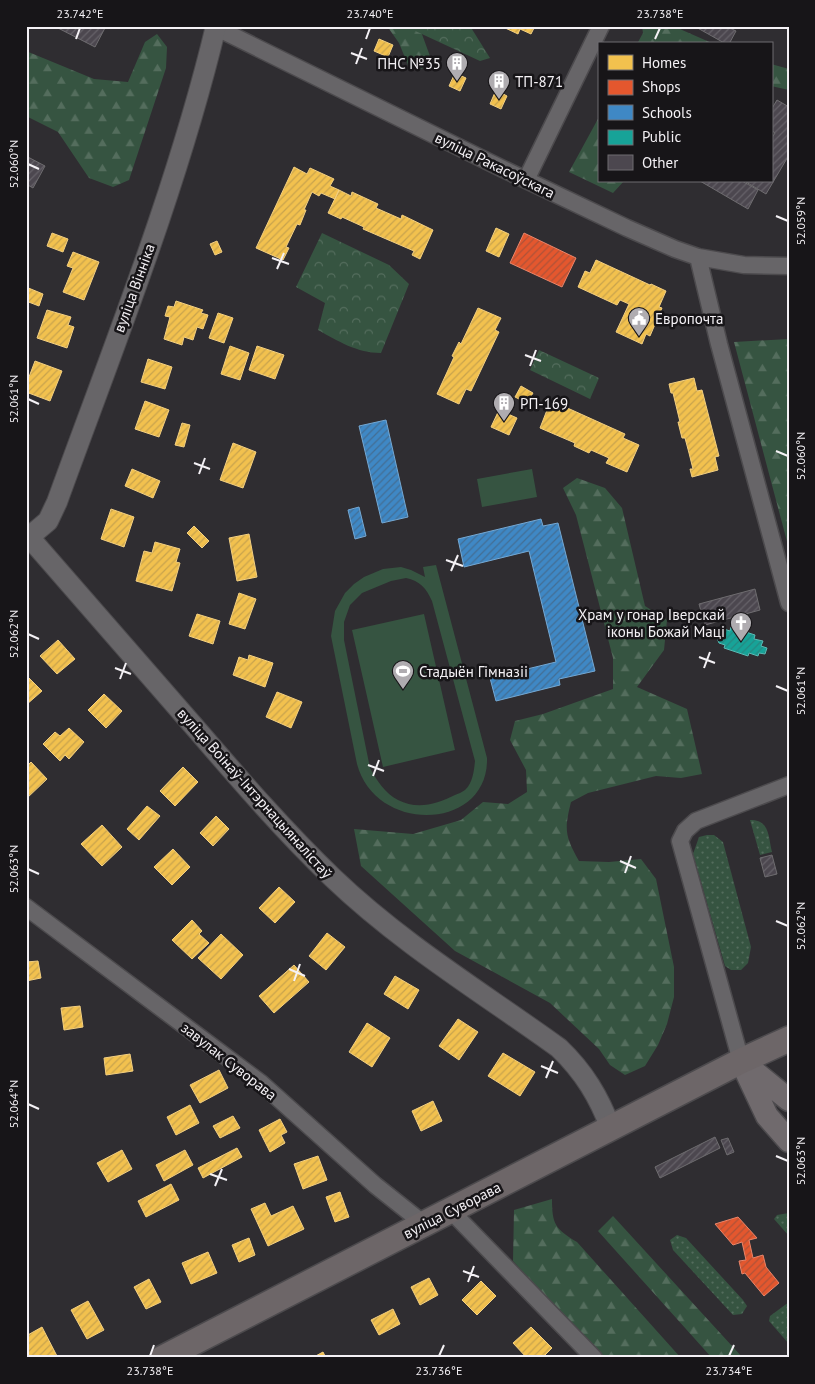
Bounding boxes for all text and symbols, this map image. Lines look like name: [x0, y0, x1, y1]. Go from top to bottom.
text: 23.742°E: [57, 6, 103, 21]
text: 23.740°E: [347, 6, 393, 21]
text: 23.738°E: [637, 6, 683, 21]
legend: [598, 42, 772, 182]
building icon: ПНС №35: [445, 51, 469, 82]
text: Homes: [642, 53, 686, 72]
place label: ПНС №35: [377, 54, 441, 73]
building icon: ТП-871: [487, 69, 511, 100]
place label: ТП-871: [515, 72, 563, 91]
text: Shops: [642, 77, 681, 96]
text: Schools: [642, 103, 692, 122]
text: Public: [642, 127, 681, 146]
street label: вуліца Ракасоўскага: [432, 128, 558, 202]
text: 52.060°N: [6, 140, 21, 188]
text: Other: [642, 153, 678, 172]
text: 52.059°N: [793, 197, 808, 245]
street label: вуліца Вінніка: [109, 241, 159, 335]
public building icon: Европочта: [627, 306, 651, 337]
place label: Европочта: [655, 309, 724, 328]
text: 52.061°N: [6, 375, 21, 423]
building icon: РП-169: [492, 391, 516, 422]
place label: РП-169: [520, 394, 568, 413]
text: 52.060°N: [793, 432, 808, 480]
place label: Храм у гонар Іверскай іконы Божай Маці: [578, 605, 725, 641]
text: 52.062°N: [6, 610, 21, 658]
church icon: Храм у гонар Іверскай іконы Божай Маці: [729, 611, 753, 642]
sports icon: Стадыён Гімназіі: [391, 659, 415, 690]
place label: Стадыён Гімназіі: [419, 662, 528, 681]
text: 52.061°N: [793, 667, 808, 715]
street label: вуліца Воінаў-Інтэрнацыяналістаў: [173, 704, 337, 882]
text: 52.063°N: [6, 845, 21, 893]
text: 52.062°N: [793, 902, 808, 950]
street label: завулак Суворава: [177, 1018, 281, 1104]
text: 52.064°N: [6, 1080, 21, 1128]
text: 52.063°N: [793, 1137, 808, 1185]
street label: вуліца Суворава: [400, 1177, 504, 1243]
text: 23.738°E: [127, 1363, 173, 1378]
text: 23.736°E: [416, 1363, 462, 1378]
text: 23.734°E: [706, 1363, 752, 1378]

